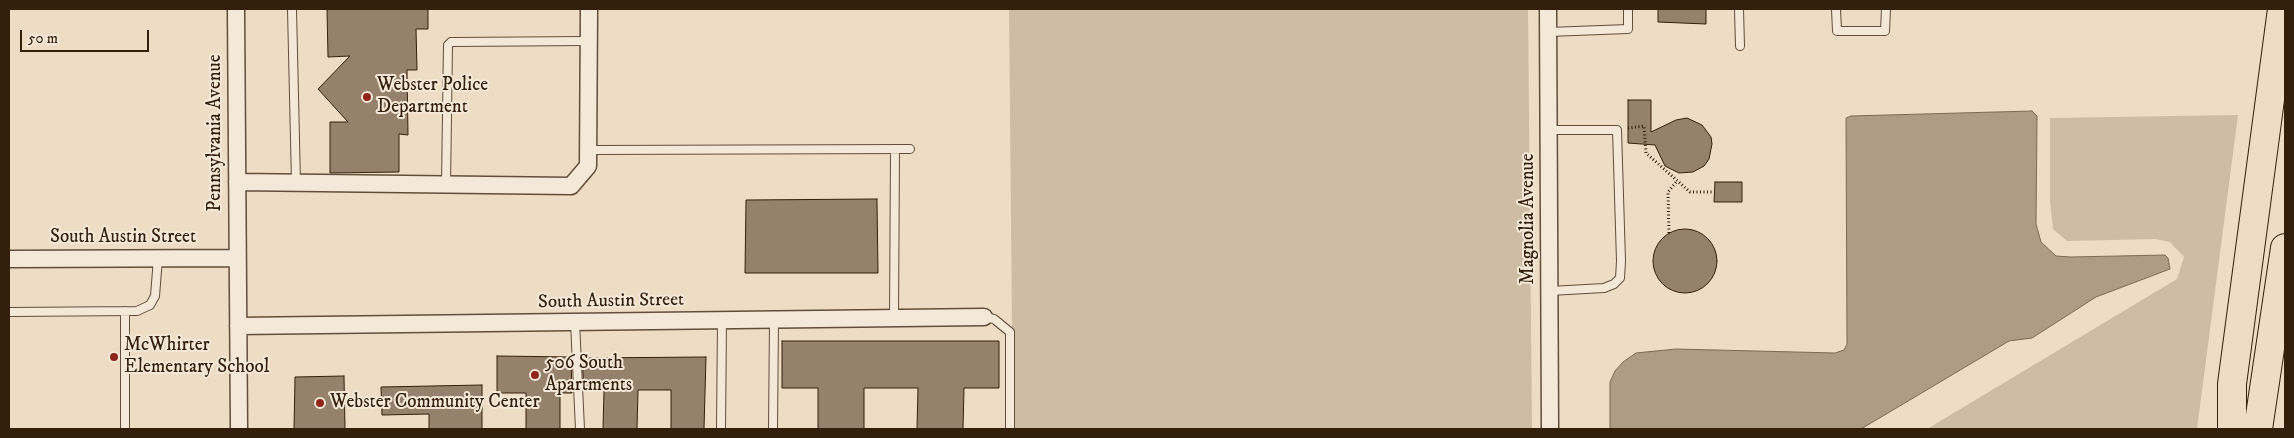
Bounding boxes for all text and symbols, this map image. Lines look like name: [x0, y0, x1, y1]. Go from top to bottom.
scale bar: [22, 20, 151, 52]
text: 50 m: [28, 29, 58, 48]
street label: Pennsylvania Avenue: [205, 54, 227, 212]
place label: Webster Police Department: [377, 75, 488, 119]
marker: Webster Police Department: [361, 91, 373, 103]
street label: Magnolia Avenue: [1518, 153, 1540, 285]
street label: South Austin Street: [50, 227, 196, 249]
street label: South Austin Street: [538, 289, 684, 315]
place label: McWhirter Elementary School: [124, 335, 269, 379]
marker: McWhirter Elementary School: [108, 351, 120, 363]
place label: 506 South Apartments: [545, 353, 632, 397]
marker: 506 South Apartments: [529, 369, 541, 381]
place label: Webster Community Center: [330, 392, 539, 414]
marker: Webster Community Center: [314, 397, 326, 409]

